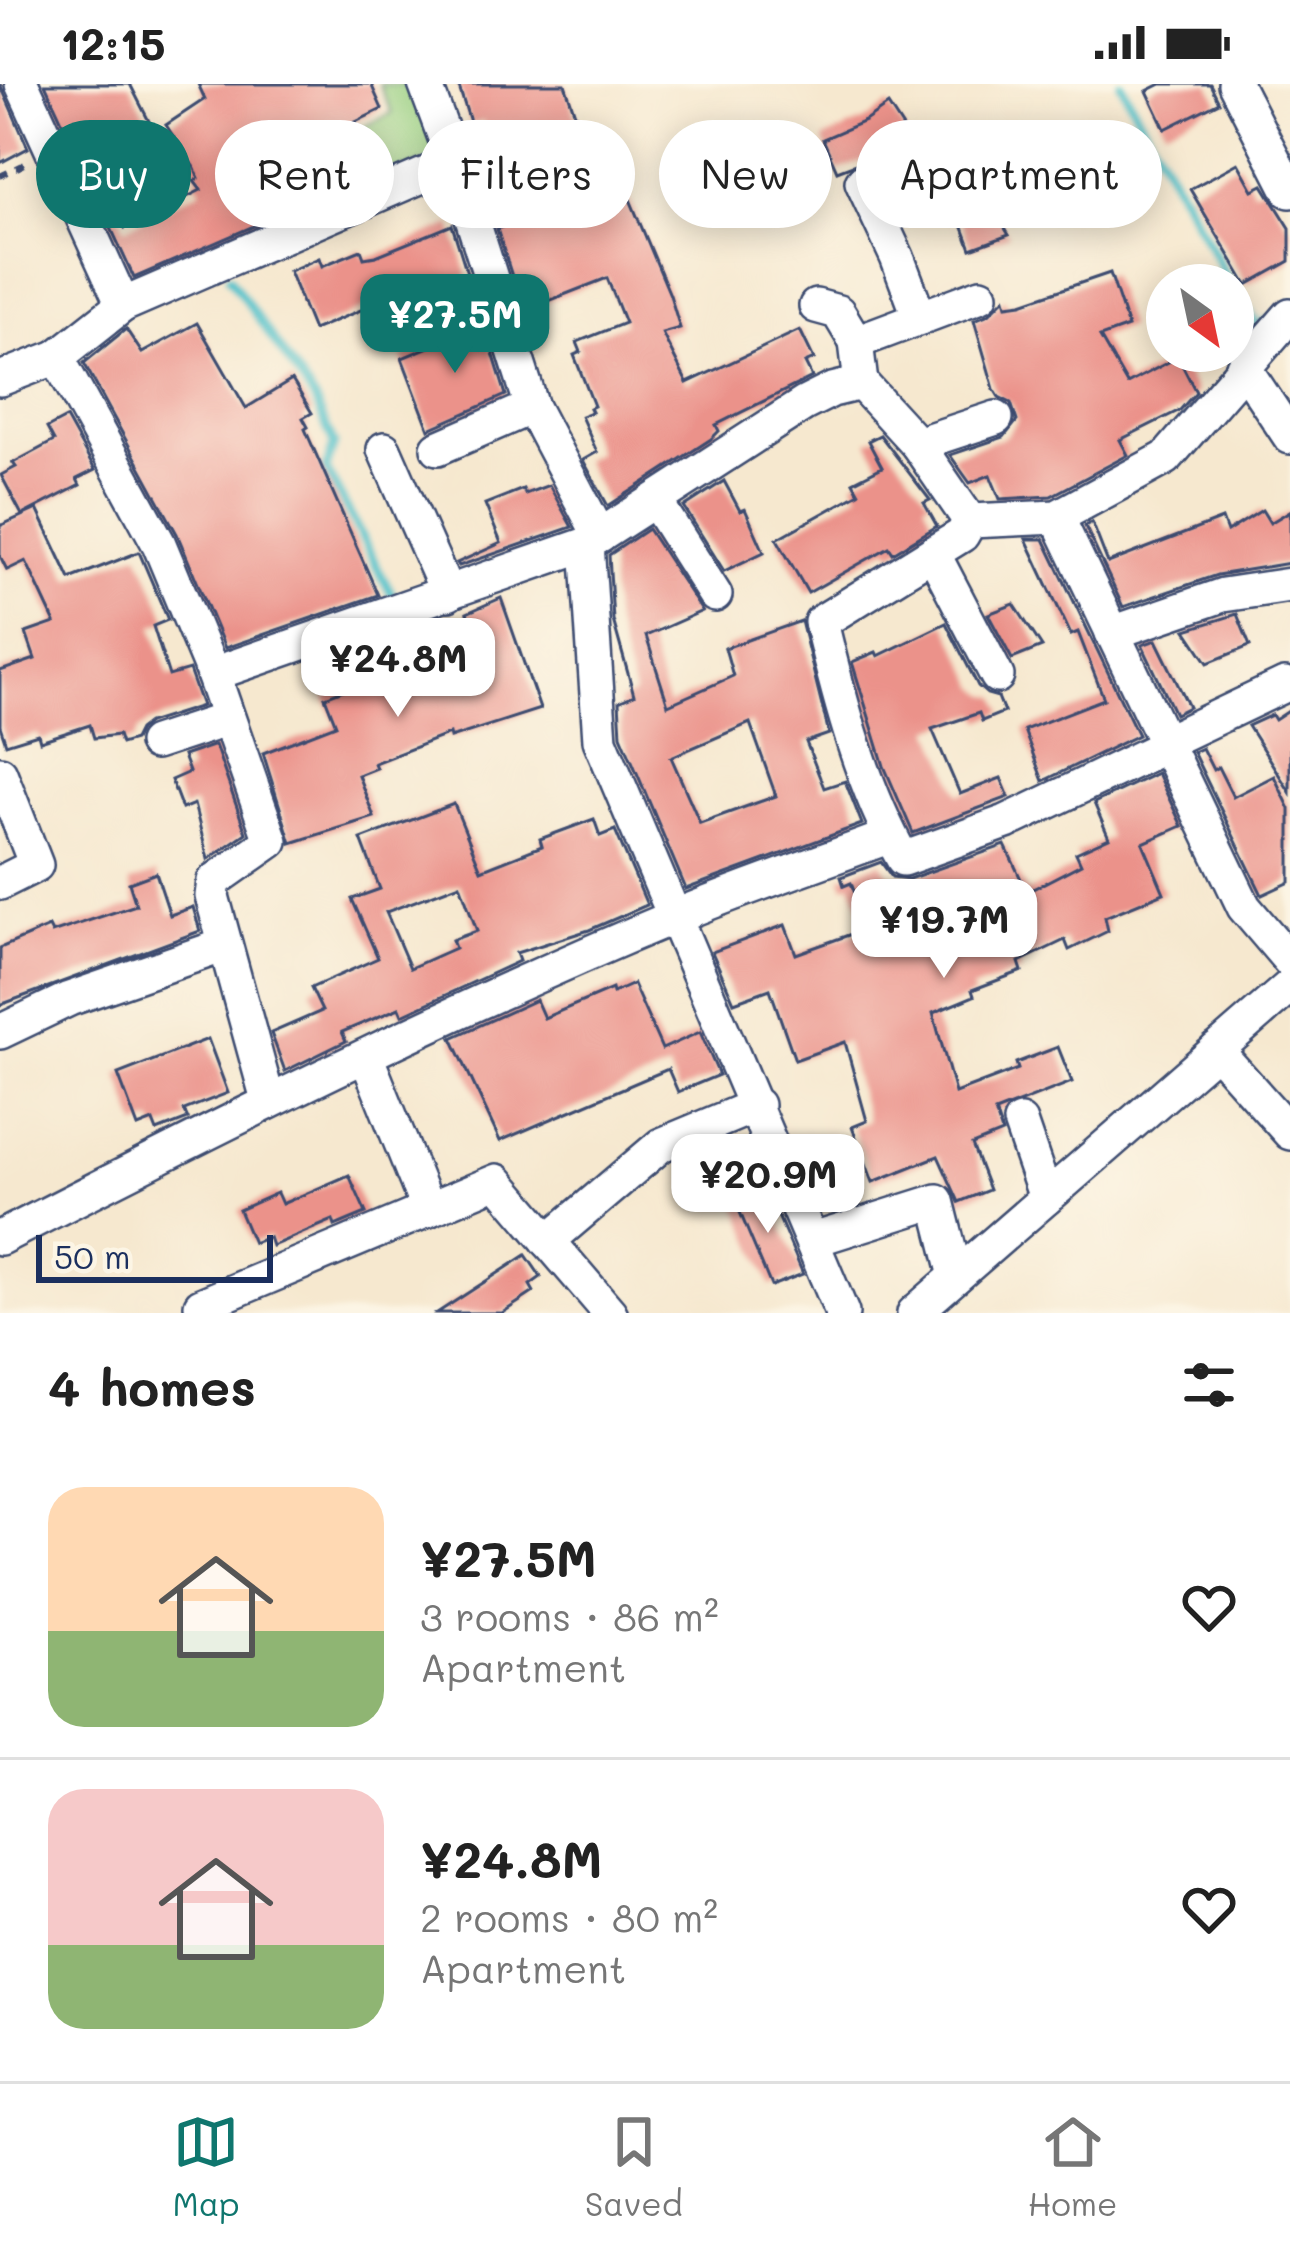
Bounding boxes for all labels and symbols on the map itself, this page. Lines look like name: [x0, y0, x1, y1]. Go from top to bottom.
north arrow: [1146, 264, 1254, 372]
pin: ¥27.5M: [357, 274, 553, 376]
pin: ¥24.8M: [300, 618, 496, 720]
pin: ¥19.7M: [846, 879, 1042, 981]
pin: ¥20.9M: [670, 1134, 866, 1236]
scale bar: [36, 1229, 273, 1282]

